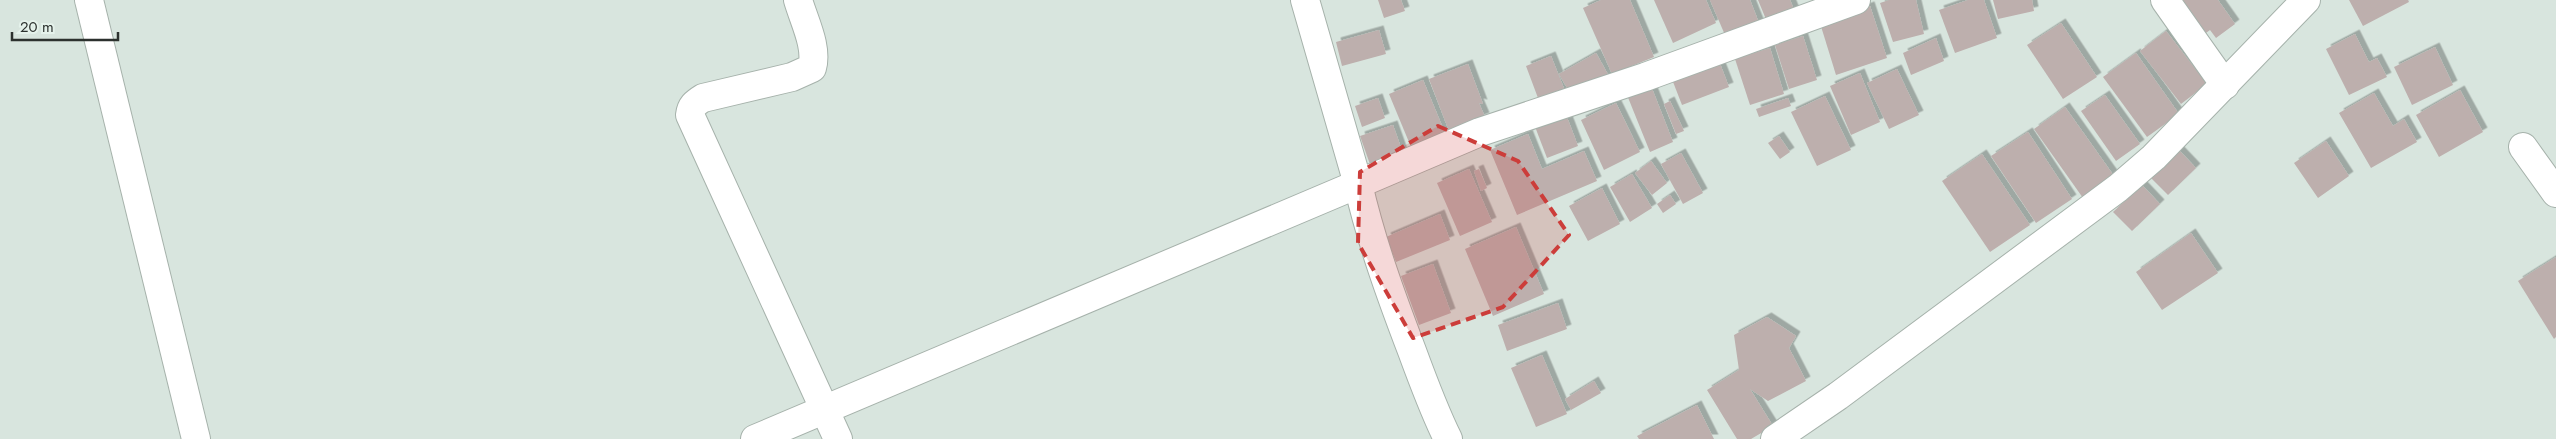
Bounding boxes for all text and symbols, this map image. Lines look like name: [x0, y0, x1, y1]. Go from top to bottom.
scale bar: [12, 10, 119, 42]
text: 20 m: [20, 16, 54, 38]

